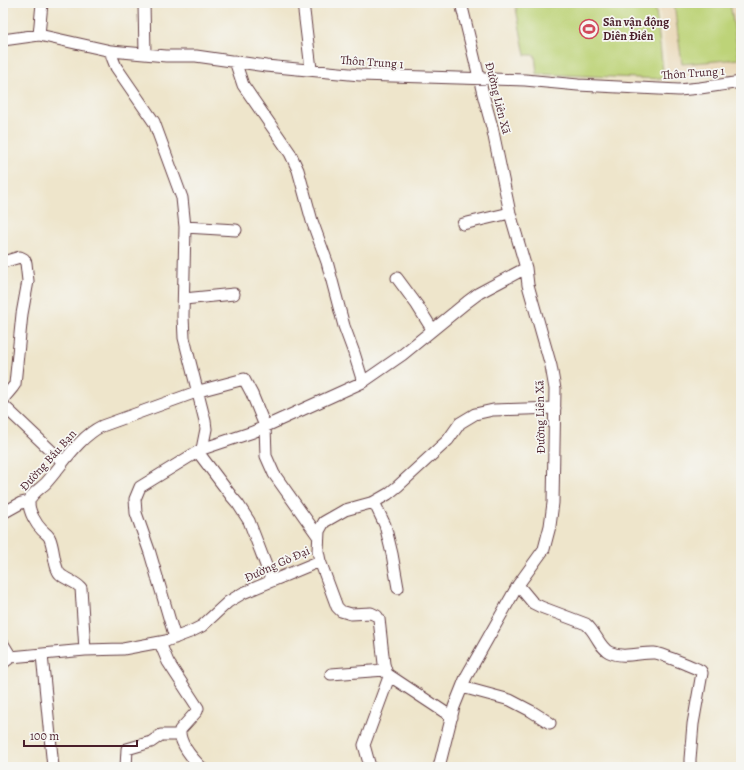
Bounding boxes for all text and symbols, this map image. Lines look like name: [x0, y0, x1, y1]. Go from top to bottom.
place label: Sân vận động Diên Điền: [603, 14, 670, 44]
sports icon: Sân vận động Diên Điền: [578, 18, 600, 40]
street label: Thôn Trung 1: [340, 52, 404, 72]
street label: Đường Liên Xã: [481, 60, 515, 136]
street label: Thôn Trung 1: [661, 63, 725, 83]
street label: Đường Liên Xã: [531, 380, 549, 454]
street label: Đường Bầu Bạn: [16, 426, 80, 494]
street label: Đường Gò Đại: [242, 542, 312, 586]
scale bar: [24, 722, 137, 748]
text: 100 m: [30, 728, 59, 744]

